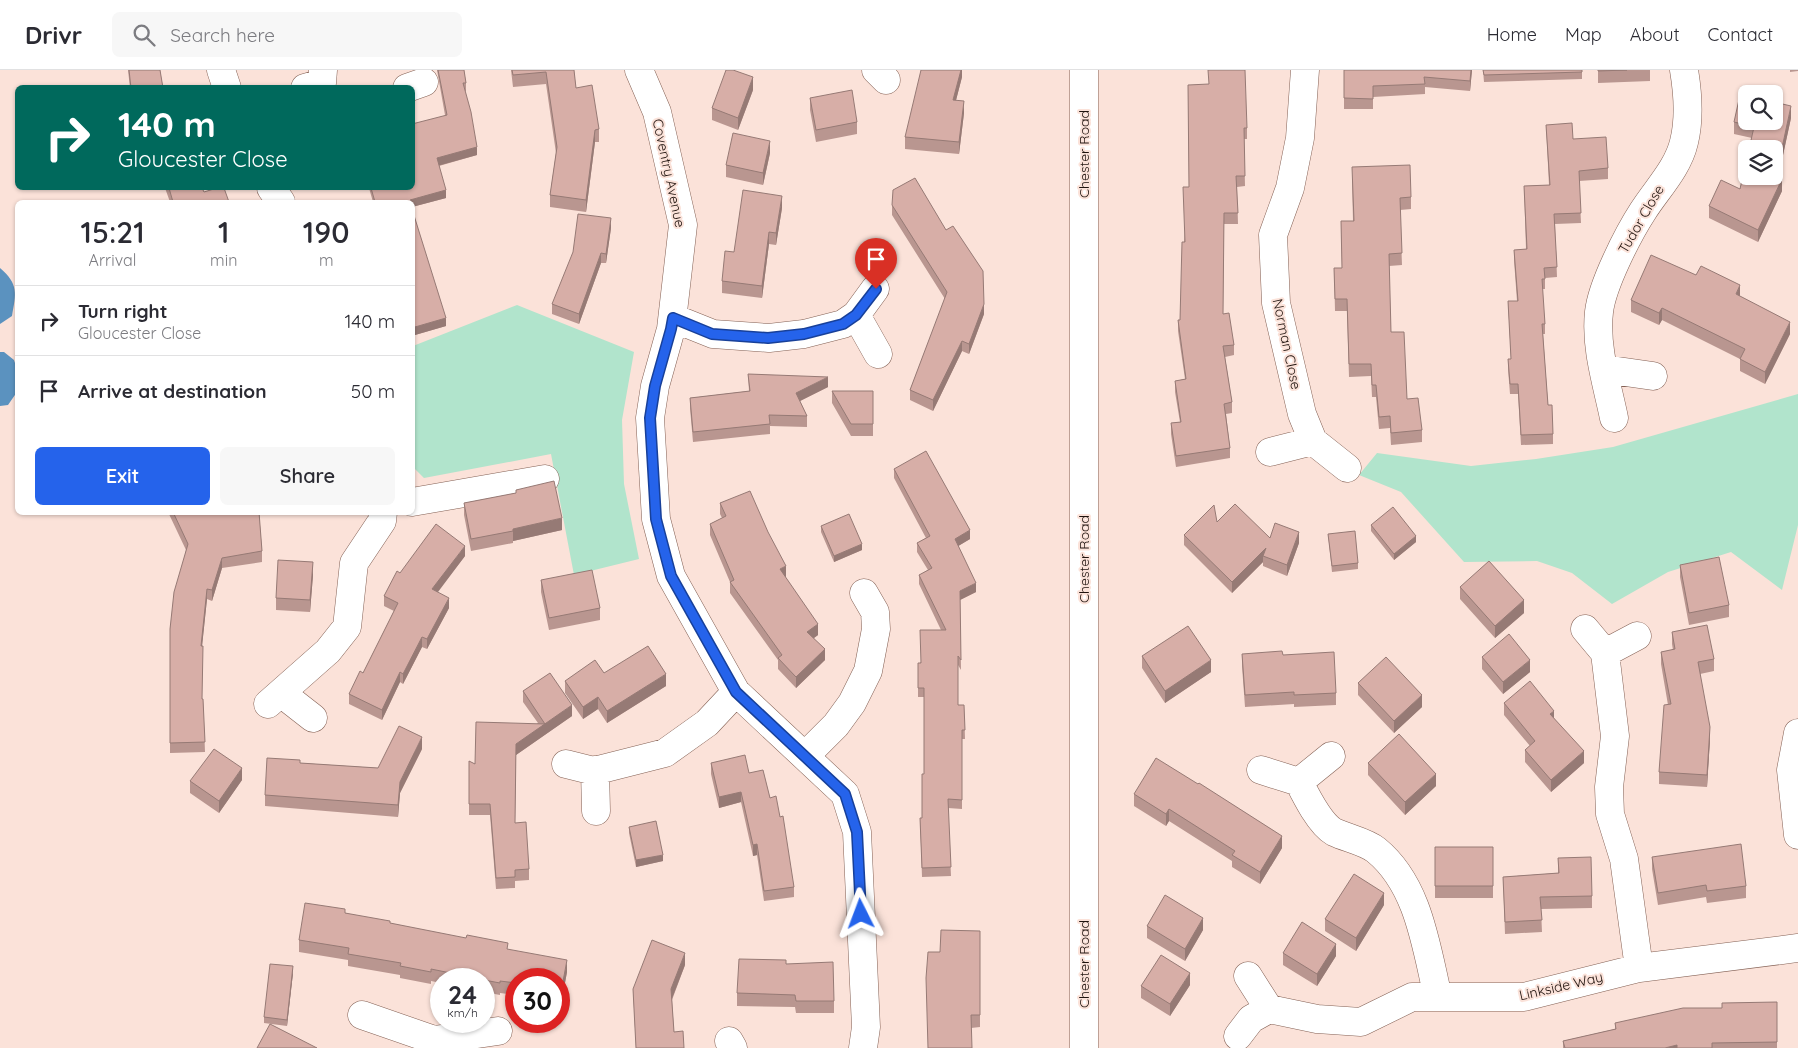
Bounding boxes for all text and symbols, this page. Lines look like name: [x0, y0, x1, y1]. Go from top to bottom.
search box: [112, 12, 462, 57]
text: Drivr: [25, 20, 82, 50]
icon: search: [130, 21, 158, 49]
text: Search here: [170, 23, 275, 47]
text: Home: [1487, 23, 1537, 46]
text: Map: [1565, 23, 1602, 46]
text: About: [1630, 23, 1680, 46]
text: Contact: [1708, 23, 1773, 46]
map controls: [1738, 85, 1783, 185]
button: search: [1738, 85, 1783, 130]
text: 140 m: [118, 102, 216, 146]
icon: right: [35, 105, 100, 170]
street label: Chester Road: [1075, 110, 1093, 198]
street label: Coventry Avenue: [649, 117, 689, 229]
button: layers: [1738, 140, 1783, 185]
text: Gloucester Close: [118, 145, 288, 173]
street label: Tudor Close: [1614, 181, 1668, 256]
text: 15:21: [80, 213, 145, 251]
text: 1: [218, 213, 229, 251]
text: 190: [303, 213, 350, 251]
pin: [855, 238, 897, 289]
icon: arrive: [862, 245, 890, 273]
text: Arrival: [89, 250, 137, 270]
text: min: [210, 250, 237, 270]
text: m: [319, 250, 333, 270]
street label: Norman Close: [1269, 297, 1305, 391]
text: Turn right: [78, 299, 167, 323]
icon: right: [35, 307, 63, 335]
text: 140 m: [344, 309, 395, 333]
text: Gloucester Close: [78, 323, 201, 343]
icon: arrive: [35, 377, 63, 405]
text: Arrive at destination: [78, 379, 267, 403]
text: 50 m: [351, 379, 395, 403]
button: Exit: [35, 447, 210, 505]
button: Share: [220, 447, 395, 505]
street label: Chester Road: [1075, 515, 1093, 603]
position arrow: [834, 887, 886, 939]
street label: Chester Road: [1075, 920, 1093, 1008]
speed limit sign: 30: [505, 968, 570, 1033]
street label: Linkside Way: [1517, 968, 1605, 1004]
text: 24: [448, 979, 477, 1010]
text: km/h: [447, 1005, 478, 1020]

